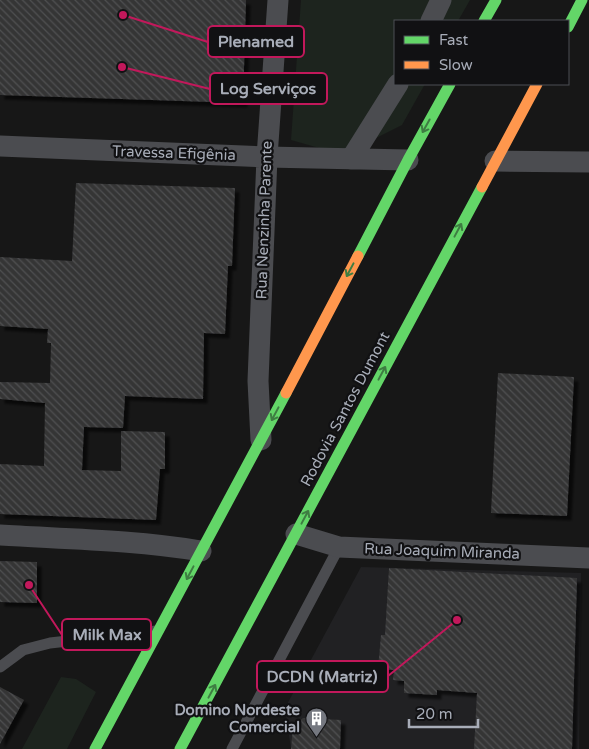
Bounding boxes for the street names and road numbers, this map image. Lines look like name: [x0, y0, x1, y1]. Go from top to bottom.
street label: Rua Nenzinha Parente: [252, 140, 276, 300]
street label: Travessa Efigênia: [112, 142, 236, 164]
street label: Rodovia Santos Dumont: [297, 328, 394, 489]
street label: Rua Joaquim Miranda: [364, 539, 520, 563]

